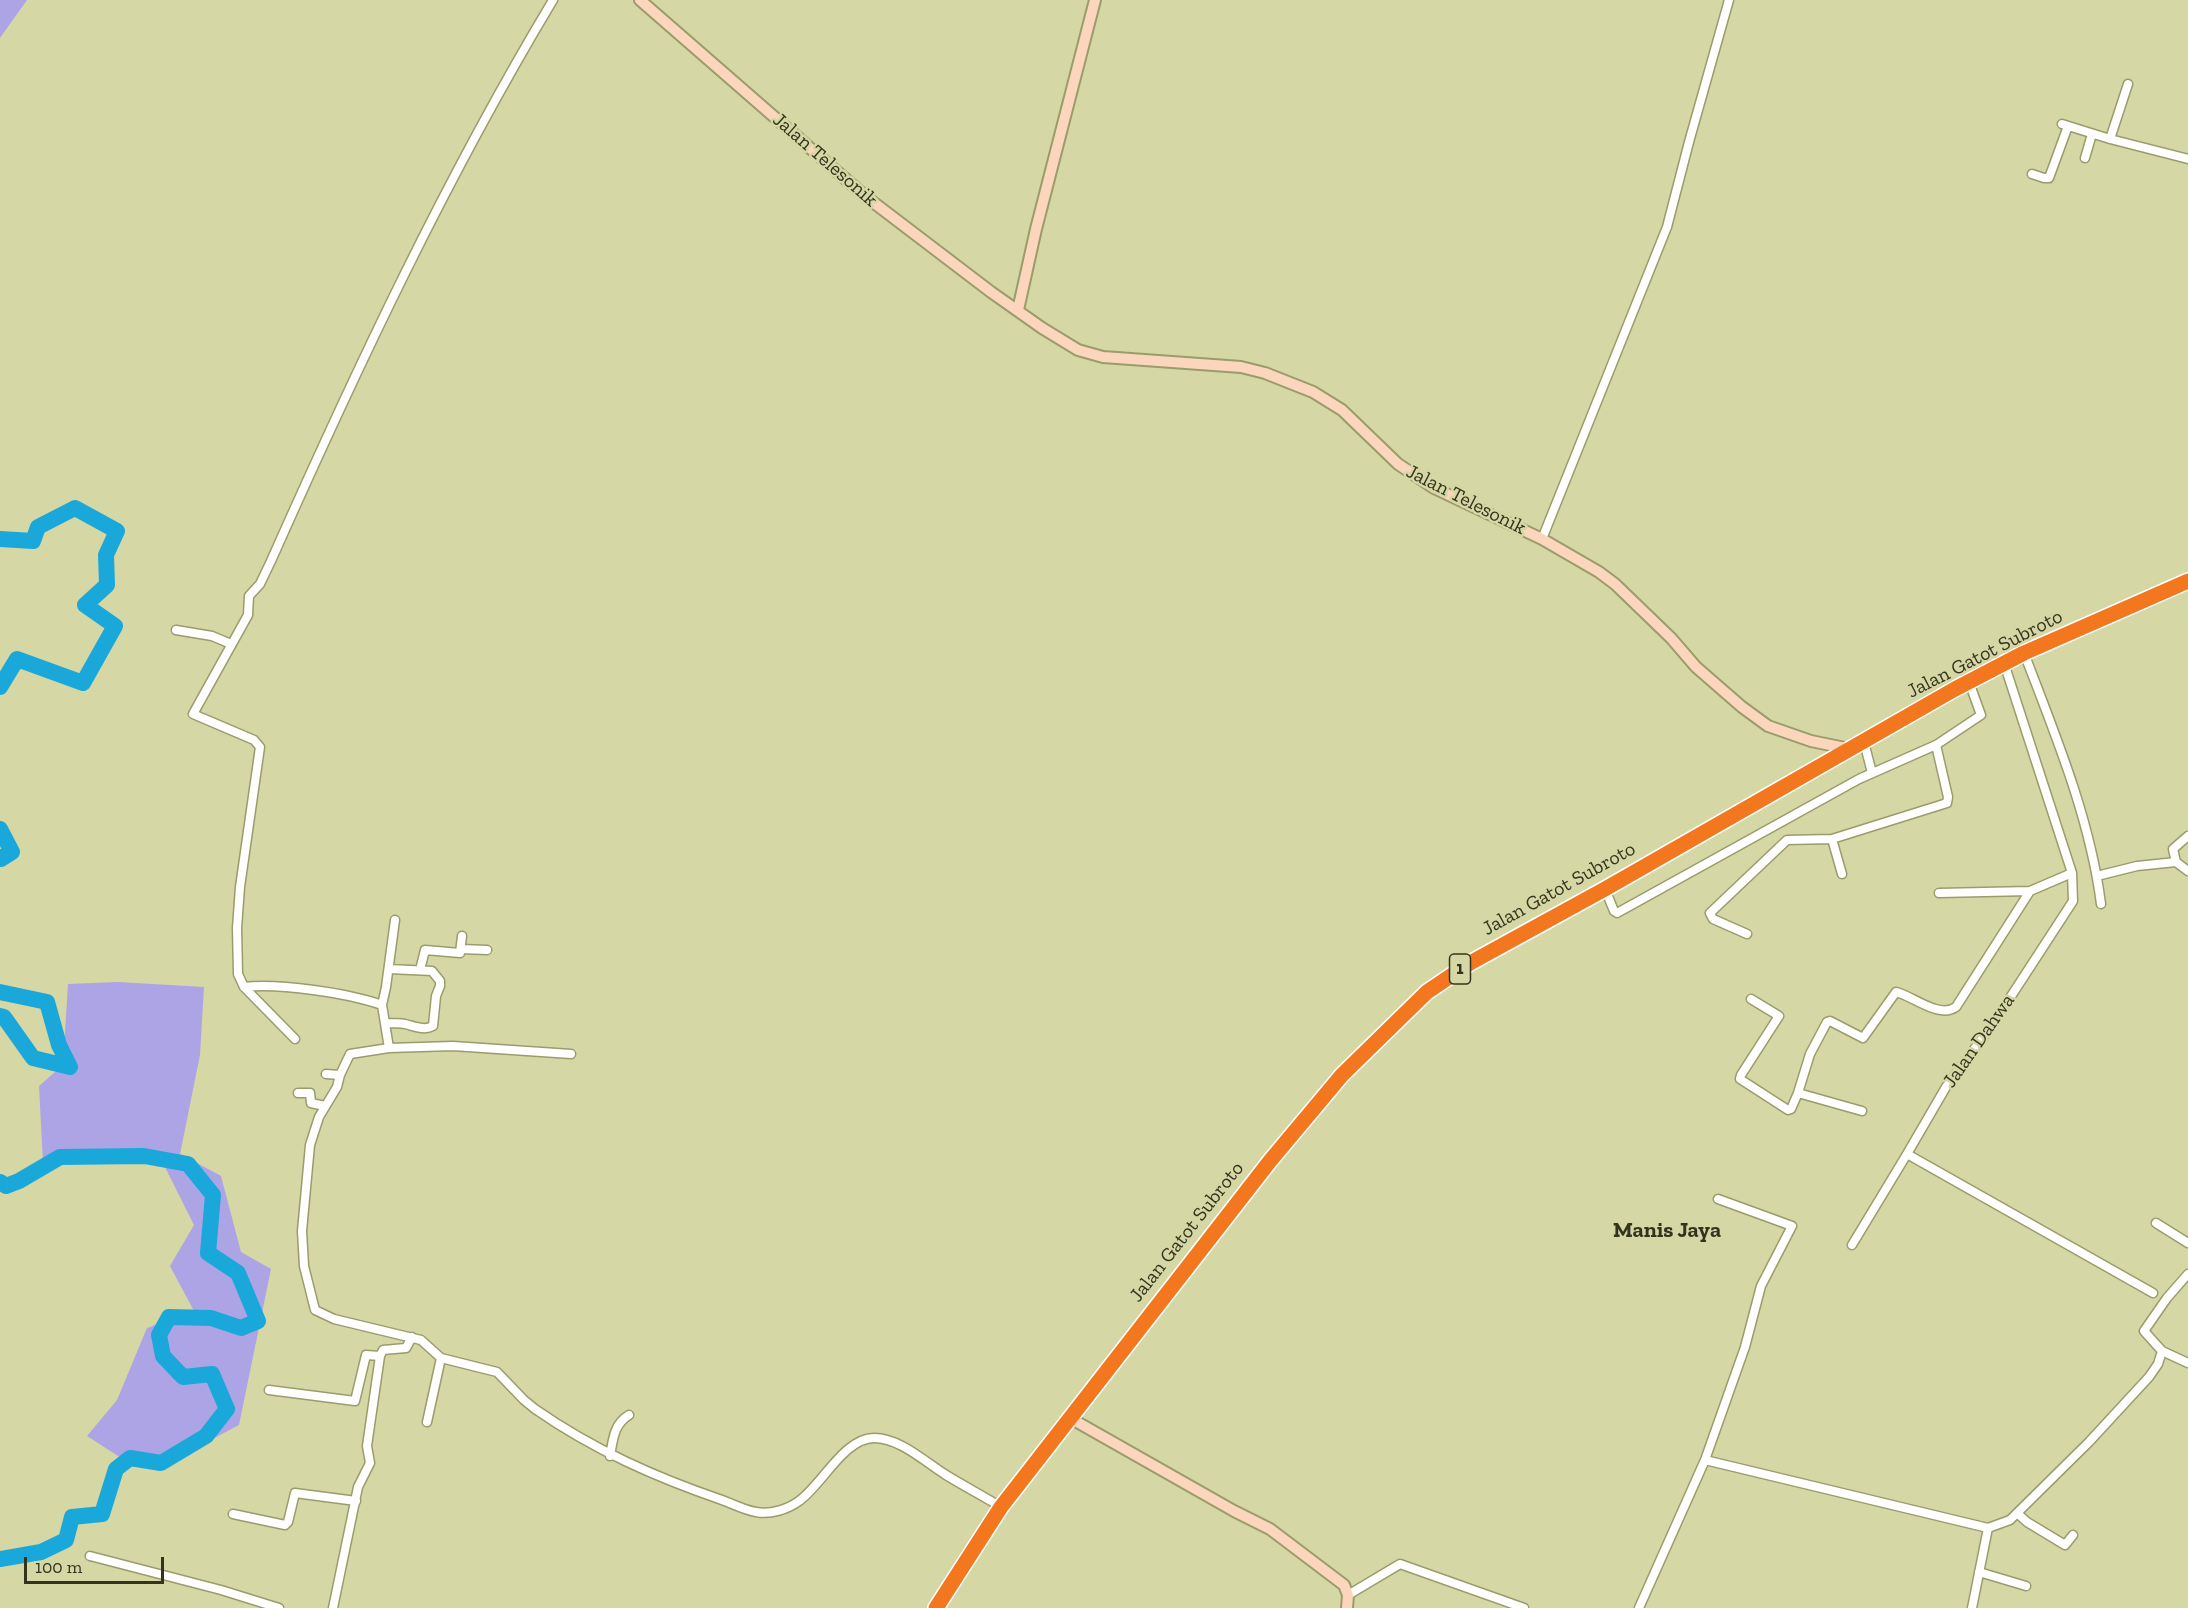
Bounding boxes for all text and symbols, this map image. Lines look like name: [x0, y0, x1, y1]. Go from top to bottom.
street label: Jalan Telesonik: [768, 108, 882, 212]
street label: Jalan Telesonik: [1402, 460, 1530, 540]
street label: Jalan Gatot Subroto: [1903, 604, 2067, 704]
street label: Jalan Gatot Subroto: [1478, 837, 1640, 941]
road number: 1: [1450, 954, 1470, 984]
street label: Jalan Dahwa: [1938, 990, 2020, 1092]
street label: Jalan Gatot Subroto: [1125, 1157, 1249, 1307]
district label: Manis Jaya: [1613, 1218, 1721, 1244]
scale bar: [27, 1545, 166, 1583]
text: 100 m: [35, 1556, 82, 1578]

